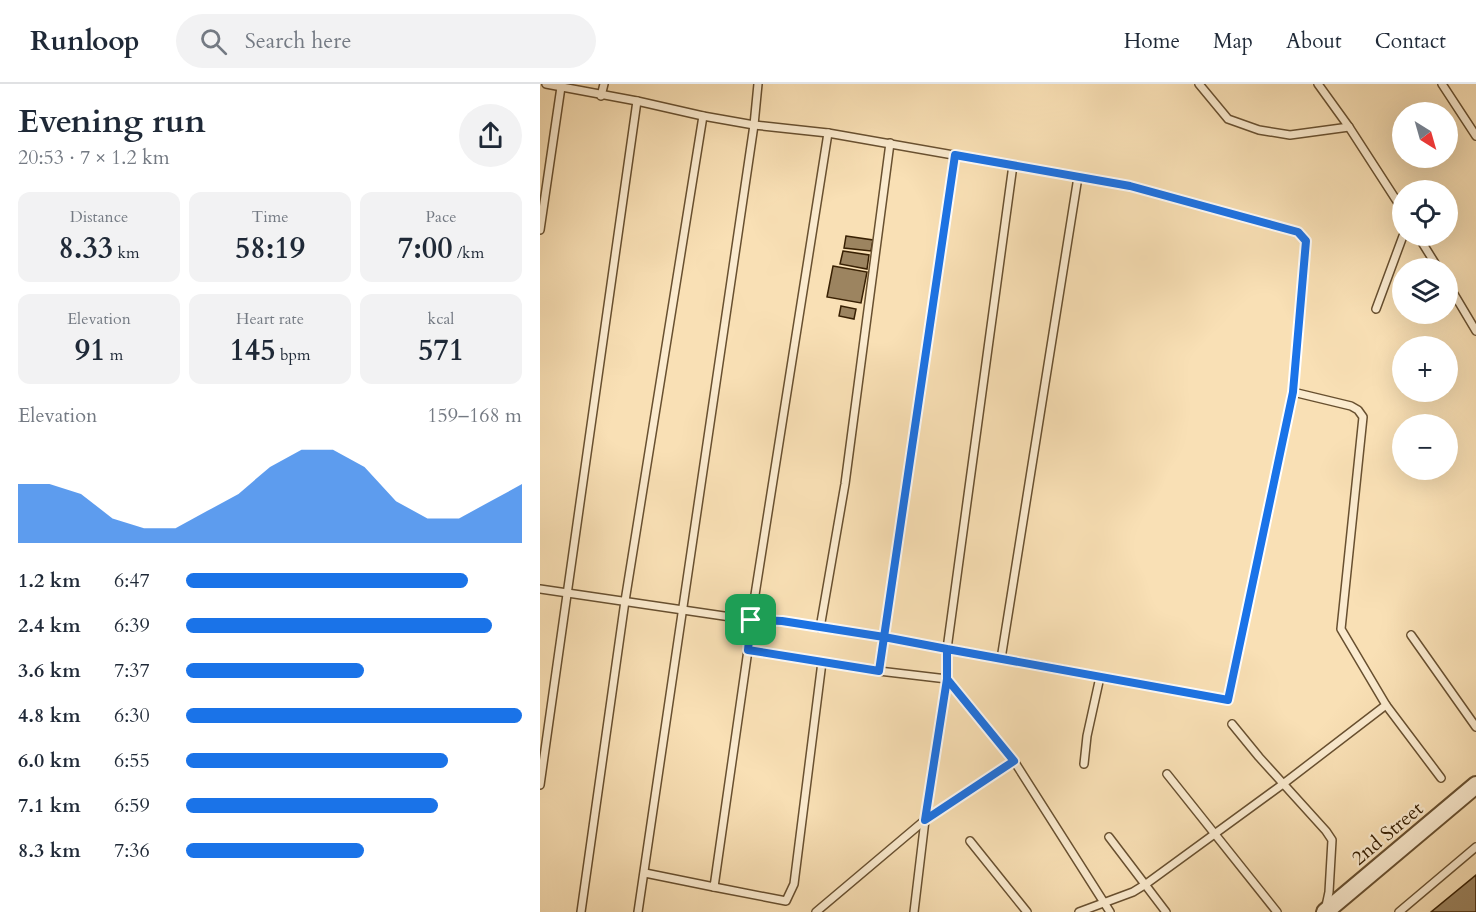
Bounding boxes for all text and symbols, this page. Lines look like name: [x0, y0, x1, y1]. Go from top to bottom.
search box: [176, 14, 596, 68]
text: Runloop: [30, 22, 140, 60]
icon: search: [197, 25, 230, 58]
text: Search here: [245, 26, 351, 56]
text: Home: [1124, 27, 1180, 56]
text: Map: [1213, 27, 1253, 56]
text: About: [1286, 27, 1342, 56]
text: Contact: [1375, 27, 1446, 56]
text: Evening run: [18, 99, 206, 144]
north arrow: [1392, 102, 1458, 168]
map controls: [1392, 102, 1458, 480]
button: share: [459, 104, 522, 167]
text: 20:53 · 7 × 1.2 km: [18, 144, 170, 171]
button: locate: [1392, 180, 1458, 246]
text: Distance: [70, 206, 128, 228]
text: Time: [251, 206, 289, 228]
text: Pace: [426, 206, 456, 228]
text: 8.33: [58, 228, 113, 269]
text: 58:19: [235, 228, 305, 269]
text: 7:00: [398, 228, 453, 269]
text: km: [113, 242, 140, 264]
text: /km: [453, 242, 484, 264]
button: layers: [1392, 258, 1458, 324]
text: Elevation: [67, 308, 131, 330]
text: Heart rate: [236, 308, 304, 330]
text: kcal: [428, 308, 454, 330]
text: 91: [75, 330, 105, 371]
text: 145: [229, 330, 276, 371]
text: 571: [418, 330, 464, 371]
button: +: [1392, 336, 1458, 402]
text: m: [105, 344, 123, 366]
text: bpm: [276, 344, 311, 366]
text: Elevation: [18, 402, 97, 429]
text: 159–168 m: [427, 402, 522, 429]
button: −: [1392, 414, 1458, 480]
text: 1.2 km: [18, 567, 81, 594]
text: 6:47: [114, 567, 150, 594]
pin: [725, 594, 776, 645]
icon: arrive: [734, 603, 767, 636]
text: 2.4 km: [18, 612, 81, 639]
text: 6:39: [114, 612, 150, 639]
text: 3.6 km: [18, 657, 81, 684]
text: 7:37: [114, 657, 150, 684]
text: 4.8 km: [18, 702, 81, 729]
text: 6:30: [114, 702, 150, 729]
text: 6.0 km: [18, 747, 81, 774]
text: 6:55: [114, 747, 150, 774]
text: 7.1 km: [18, 792, 81, 819]
text: 6:59: [114, 792, 150, 819]
street label: 2nd Street: [1346, 795, 1429, 871]
text: 8.3 km: [18, 837, 81, 864]
text: 7:36: [114, 837, 150, 864]

